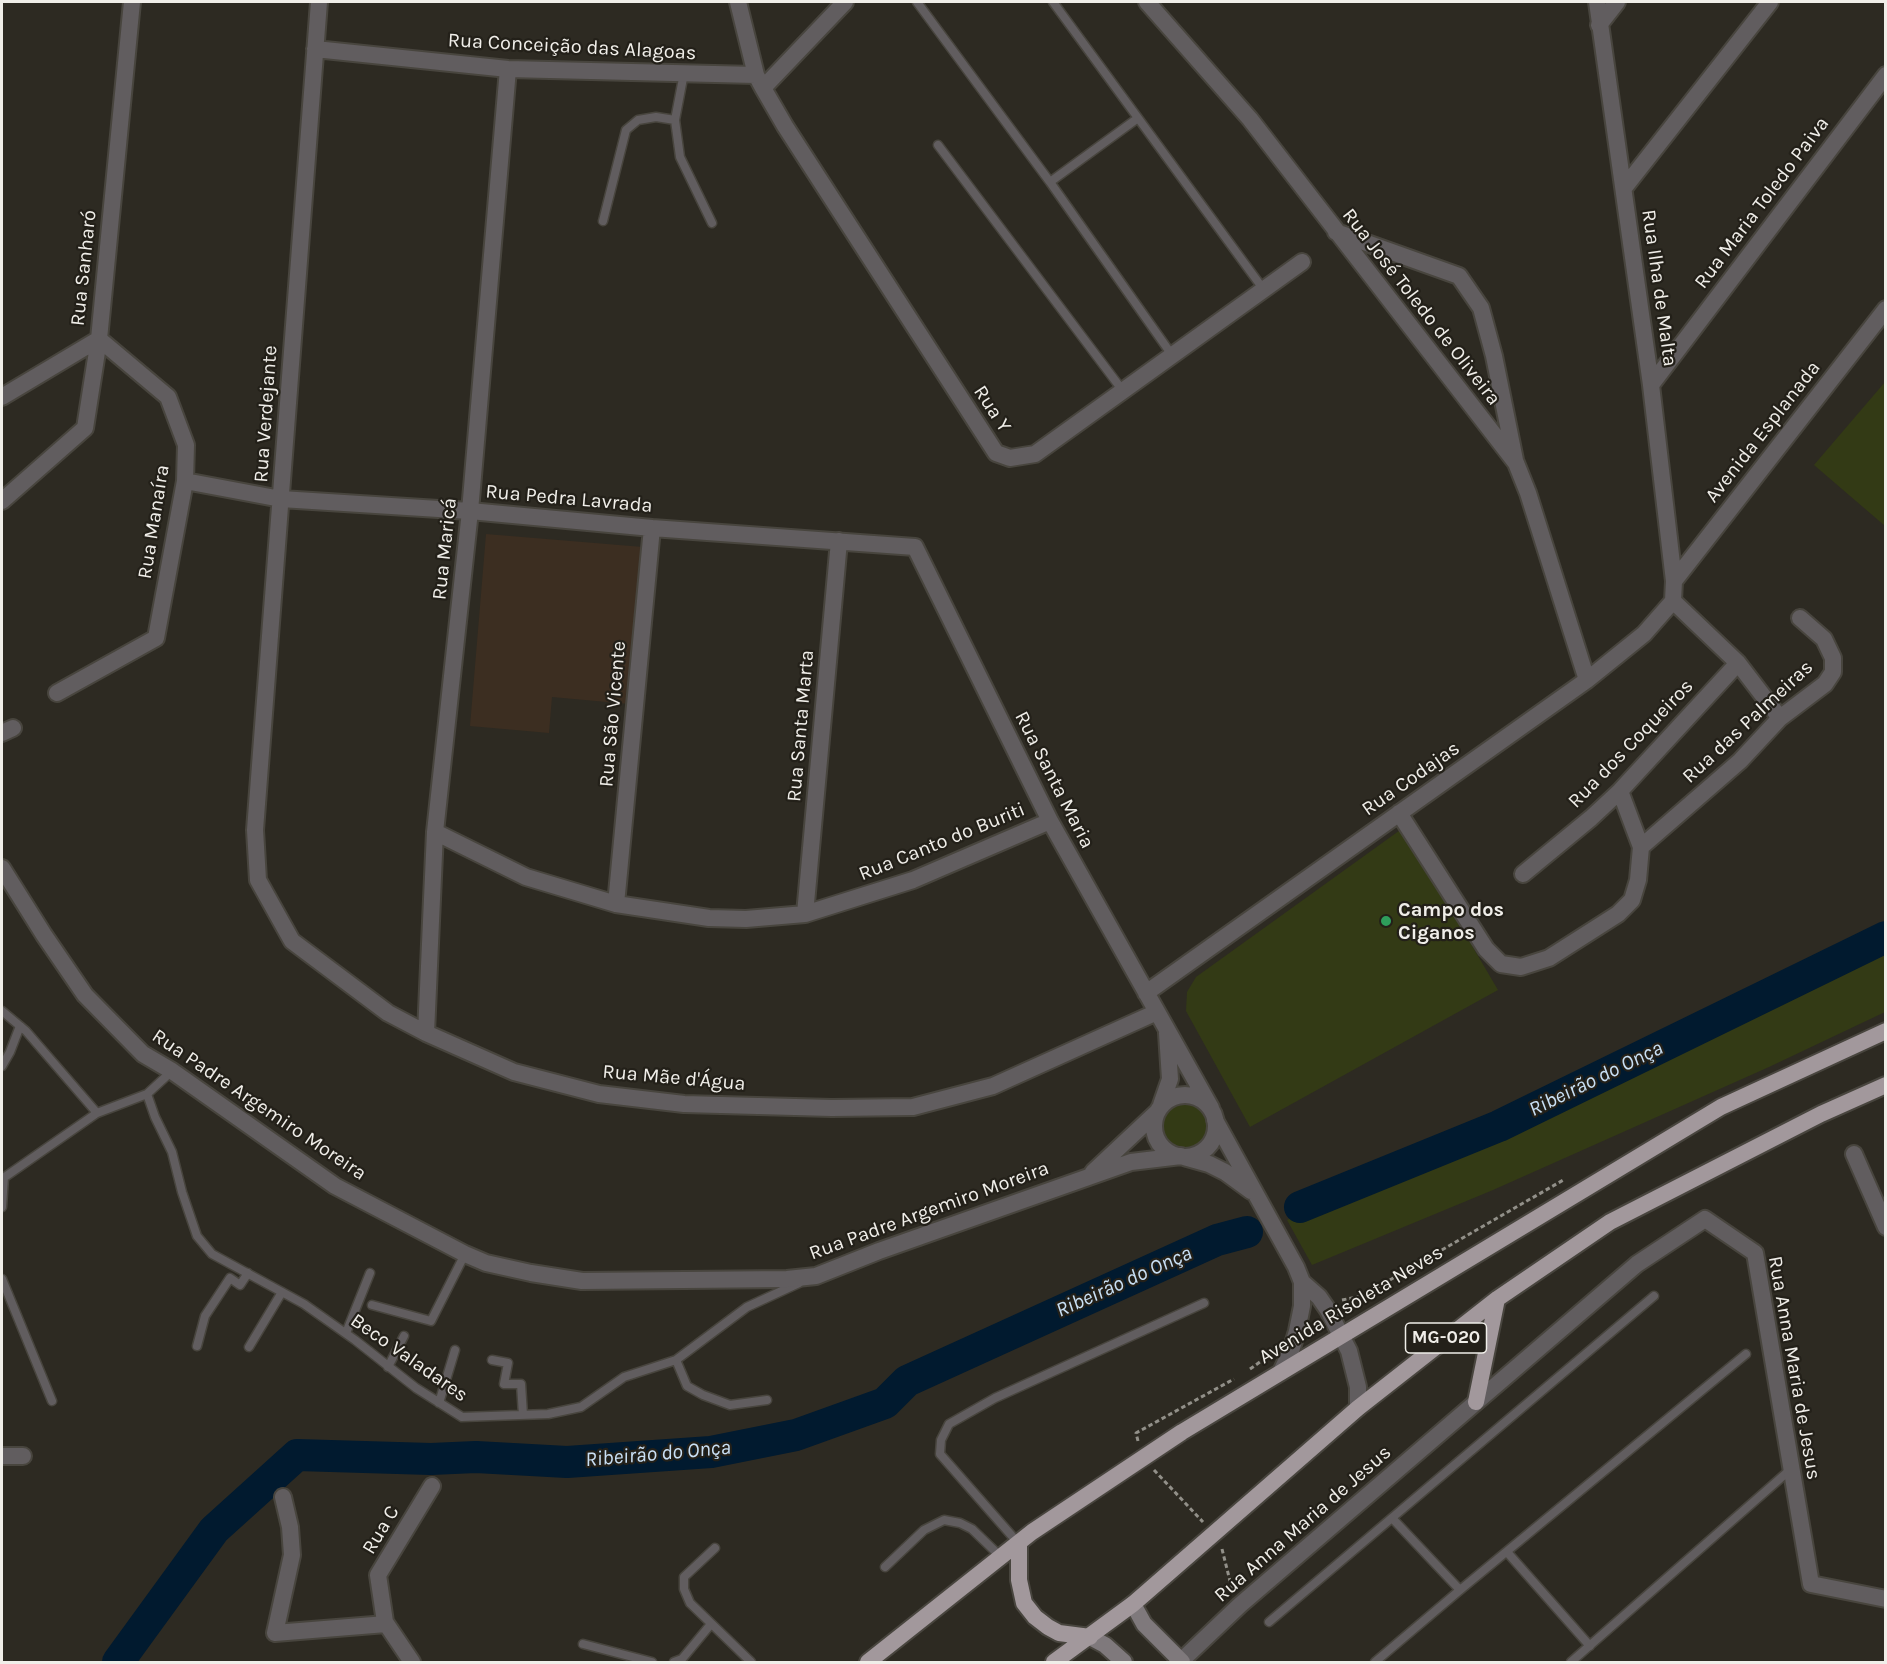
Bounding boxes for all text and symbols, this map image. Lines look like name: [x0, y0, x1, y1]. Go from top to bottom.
street label: Rua Conceição das Alagoas: [447, 29, 697, 65]
street label: Rua Maria Toledo Paiva: [1690, 112, 1834, 294]
street label: Rua José Toledo de Oliveira: [1337, 204, 1505, 410]
street label: Rua Ilha de Malta: [1636, 208, 1682, 368]
street label: Rua Sanharó: [66, 209, 102, 327]
street label: Rua Verdejante: [249, 345, 283, 483]
street label: Avenida Esplanada: [1700, 356, 1826, 508]
street label: Rua Y: [968, 381, 1016, 437]
street label: Rua Manaíra: [133, 463, 175, 581]
street label: Rua Pedra Lavrada: [484, 480, 654, 518]
street label: Rua Maricá: [428, 497, 462, 601]
street label: Rua São Vicente: [595, 640, 631, 788]
street label: Rua Santa Marta: [782, 649, 820, 803]
street label: Rua das Palmeiras: [1678, 655, 1818, 789]
street label: Rua dos Coqueiros: [1563, 675, 1699, 813]
street label: Rua Santa Maria: [1009, 707, 1099, 853]
street label: Rua Codajas: [1357, 736, 1465, 822]
street label: Rua Canto do Buriti: [855, 798, 1029, 886]
place label: Campo dos Ciganos: [1398, 898, 1504, 945]
marker: Campo dos Ciganos: [1379, 914, 1393, 928]
street label: Rua Padre Argemiro Moreira: [147, 1024, 371, 1186]
water label: Ribeirão do Onça: [1525, 1036, 1667, 1122]
street label: Rua Mãe d'Água: [601, 1060, 747, 1096]
street label: Rua Padre Argemiro Moreira: [806, 1156, 1052, 1266]
street label: Avenida Risoleta Neves: [1255, 1240, 1447, 1370]
water label: Ribeirão do Onça: [1052, 1241, 1196, 1323]
street label: Rua Anna Maria de Jesus: [1762, 1254, 1826, 1482]
street label: Beco Valadares: [346, 1309, 472, 1407]
road number: MG-020: [1406, 1323, 1486, 1353]
water label: Ribeirão do Onça: [584, 1435, 732, 1473]
street label: Rua Anna Maria de Jesus: [1210, 1441, 1396, 1607]
street label: Rua C: [357, 1501, 405, 1559]

